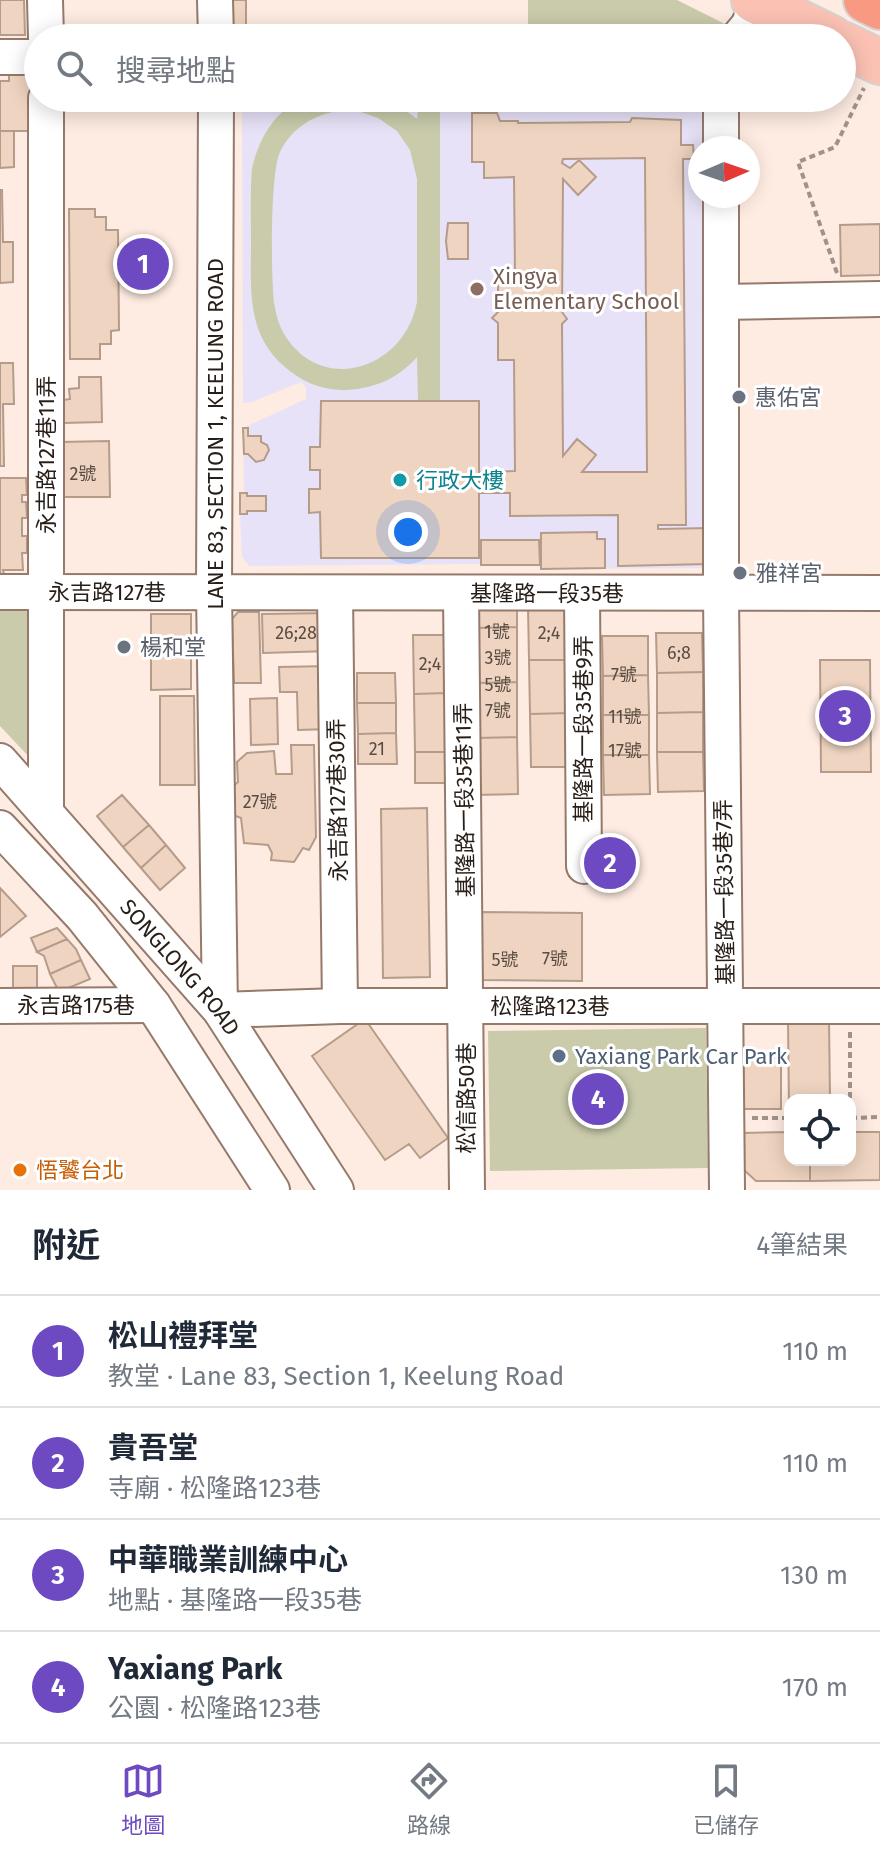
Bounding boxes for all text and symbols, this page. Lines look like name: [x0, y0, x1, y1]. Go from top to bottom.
search box: [24, 24, 856, 112]
icon: search: [52, 46, 96, 90]
text: 搜尋地點: [116, 53, 236, 89]
north arrow: [688, 136, 760, 208]
pin: 1: [117, 234, 169, 294]
street label: LANE 83, SECTION 1, KEELUNG ROAD: [202, 258, 229, 610]
place label: Xingya Elementary School: [493, 263, 679, 315]
marker: Xingya Elementary School: [468, 280, 486, 298]
street label: 永吉路127巷11弄: [33, 376, 60, 534]
place label: 惠佑宮: [755, 384, 821, 411]
marker: 惠佑宮: [730, 388, 748, 406]
house number: 2號: [70, 463, 96, 485]
place label: 行政大樓: [416, 467, 504, 494]
marker: 行政大樓: [391, 471, 409, 489]
your location: [388, 512, 428, 552]
place label: 雅祥宮: [756, 560, 822, 587]
marker: 雅祥宮: [731, 564, 749, 582]
street label: 永吉路127巷: [48, 579, 166, 606]
street label: 基隆路一段35巷: [470, 580, 624, 607]
house number: 1號: [484, 621, 510, 643]
house number: 26;28: [275, 622, 317, 644]
house number: 2;4: [538, 622, 561, 644]
place label: 楊和堂: [140, 634, 206, 661]
street label: 基隆路一段35巷9弄: [570, 635, 597, 823]
marker: 楊和堂: [115, 638, 133, 656]
house number: 6;8: [667, 642, 691, 664]
house number: 3號: [485, 647, 511, 669]
house number: 2;4: [419, 653, 442, 675]
house number: 7號: [611, 664, 637, 686]
house number: 5號: [484, 674, 512, 696]
pin: 3: [819, 686, 871, 746]
house number: 7號: [485, 700, 511, 722]
street label: 基隆路一段35巷11弄: [449, 702, 480, 898]
house number: 11號: [608, 706, 642, 728]
street label: 永吉路127巷30弄: [323, 718, 352, 882]
house number: 21: [369, 738, 385, 760]
house number: 17號: [608, 740, 642, 762]
house number: 27號: [243, 791, 277, 813]
street label: 基隆路一段35巷7弄: [709, 799, 740, 985]
pin: 2: [584, 833, 636, 893]
street label: SONGLONG ROAD: [114, 894, 246, 1040]
house number: 7號: [542, 948, 568, 970]
house number: 5號: [491, 949, 519, 971]
street label: 永吉路175巷: [17, 992, 135, 1019]
street label: 松隆路123巷: [490, 993, 610, 1020]
street label: 松信路50巷: [453, 1042, 480, 1154]
place label: Yaxiang Park Car Park: [575, 1043, 788, 1070]
marker: Yaxiang Park Car Park: [550, 1047, 568, 1065]
pin: 4: [572, 1069, 624, 1129]
map controls: [784, 1094, 856, 1166]
button: locate: [784, 1094, 856, 1166]
place label: 悟饕台北: [36, 1157, 124, 1184]
marker: 悟饕台北: [11, 1161, 29, 1179]
text: 附近: [32, 1225, 100, 1266]
text: 4筆結果: [756, 1230, 848, 1261]
text: 松山禮拜堂: [108, 1318, 258, 1354]
text: 1: [52, 1336, 64, 1367]
text: 110 m: [782, 1336, 848, 1367]
text: 教堂 · Lane 83, Section 1, Keelung Road: [108, 1361, 564, 1392]
text: 貴吾堂: [108, 1430, 198, 1466]
text: 2: [51, 1448, 65, 1479]
text: 110 m: [782, 1448, 848, 1479]
text: 寺廟 · 松隆路123巷: [108, 1473, 321, 1504]
text: 中華職業訓練中心: [108, 1542, 348, 1578]
text: 3: [51, 1560, 65, 1591]
text: 130 m: [780, 1560, 848, 1591]
text: 地點 · 基隆路一段35巷: [108, 1585, 362, 1616]
text: Yaxiang Park: [108, 1651, 282, 1687]
text: 4: [51, 1672, 65, 1703]
text: 170 m: [782, 1672, 848, 1703]
text: 公園 · 松隆路123巷: [108, 1693, 321, 1724]
tab: 地圖: [121, 1759, 165, 1839]
tab: 路線: [407, 1759, 451, 1839]
tab: 已儲存: [693, 1759, 759, 1839]

